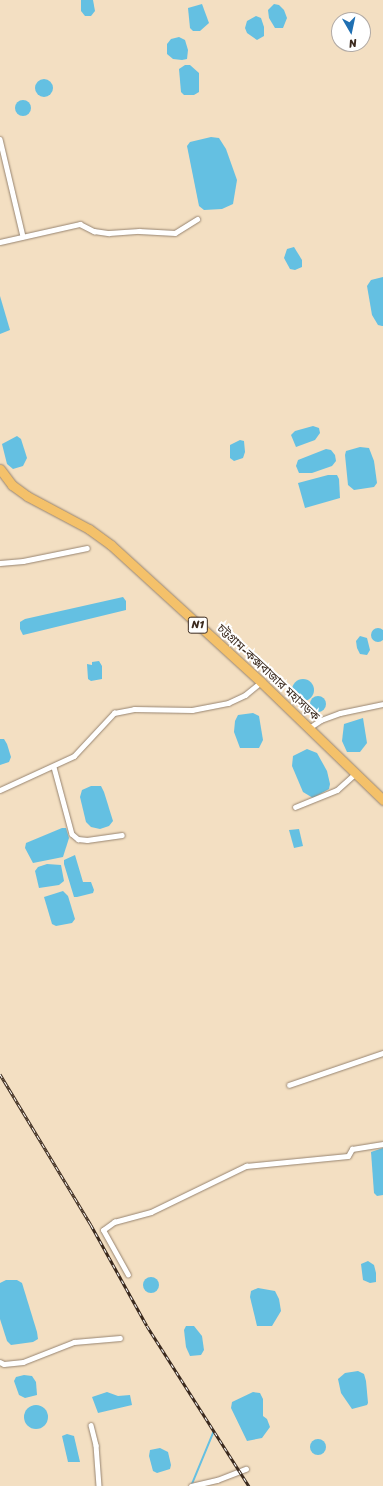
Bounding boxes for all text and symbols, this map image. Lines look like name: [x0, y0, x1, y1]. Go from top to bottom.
north arrow: [331, 12, 371, 52]
text: N: [348, 33, 358, 53]
road number: N1: [187, 616, 209, 634]
street label: চট্টগ্রাম-কক্সবাজার মহাসড়ক: [214, 622, 322, 724]

